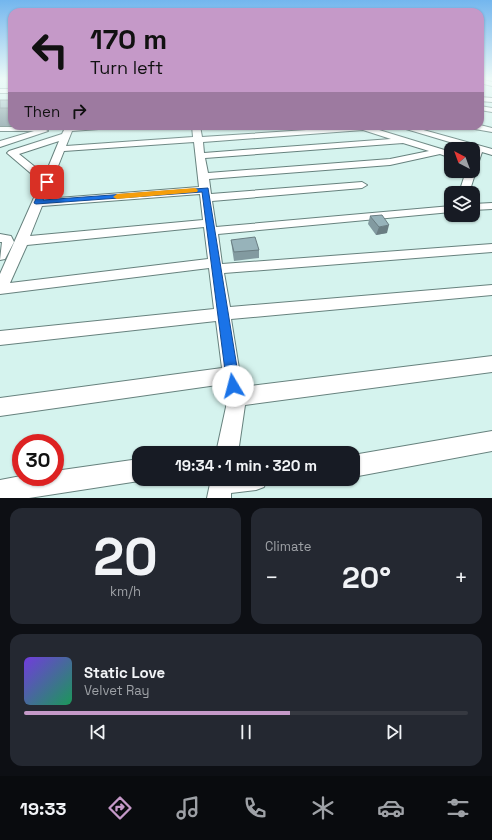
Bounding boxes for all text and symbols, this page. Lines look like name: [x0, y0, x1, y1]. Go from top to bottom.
text: 170 m: [90, 21, 167, 57]
icon: left: [24, 24, 76, 76]
text: Turn left: [90, 56, 163, 79]
icon: right: [68, 100, 90, 122]
text: Then: [24, 102, 60, 121]
north arrow: [444, 142, 480, 178]
map controls: [444, 142, 480, 222]
pin: [30, 165, 64, 199]
icon: arrive: [36, 171, 58, 193]
button: layers: [444, 186, 480, 222]
position arrow: [212, 365, 254, 407]
speed limit sign: 30: [12, 434, 64, 486]
text: 19:34 · 1 min · 320 m: [175, 456, 317, 475]
text: 20: [93, 524, 158, 590]
text: Climate: [265, 538, 311, 555]
text: 20°: [342, 558, 391, 597]
text: −: [265, 563, 279, 591]
text: +: [454, 563, 468, 591]
text: km/h: [110, 583, 141, 600]
text: Static Love: [84, 663, 165, 682]
text: Velvet Ray: [84, 682, 149, 699]
icon: previous: [87, 721, 109, 743]
icon: pause: [235, 721, 257, 743]
icon: next: [383, 721, 405, 743]
icon: directions: [106, 794, 134, 822]
icon: music: [174, 794, 202, 822]
icon: phone: [241, 794, 269, 822]
icon: climate: [309, 794, 337, 822]
icon: car: [377, 794, 405, 822]
icon: filters: [444, 794, 472, 822]
text: 19:33: [20, 797, 66, 820]

